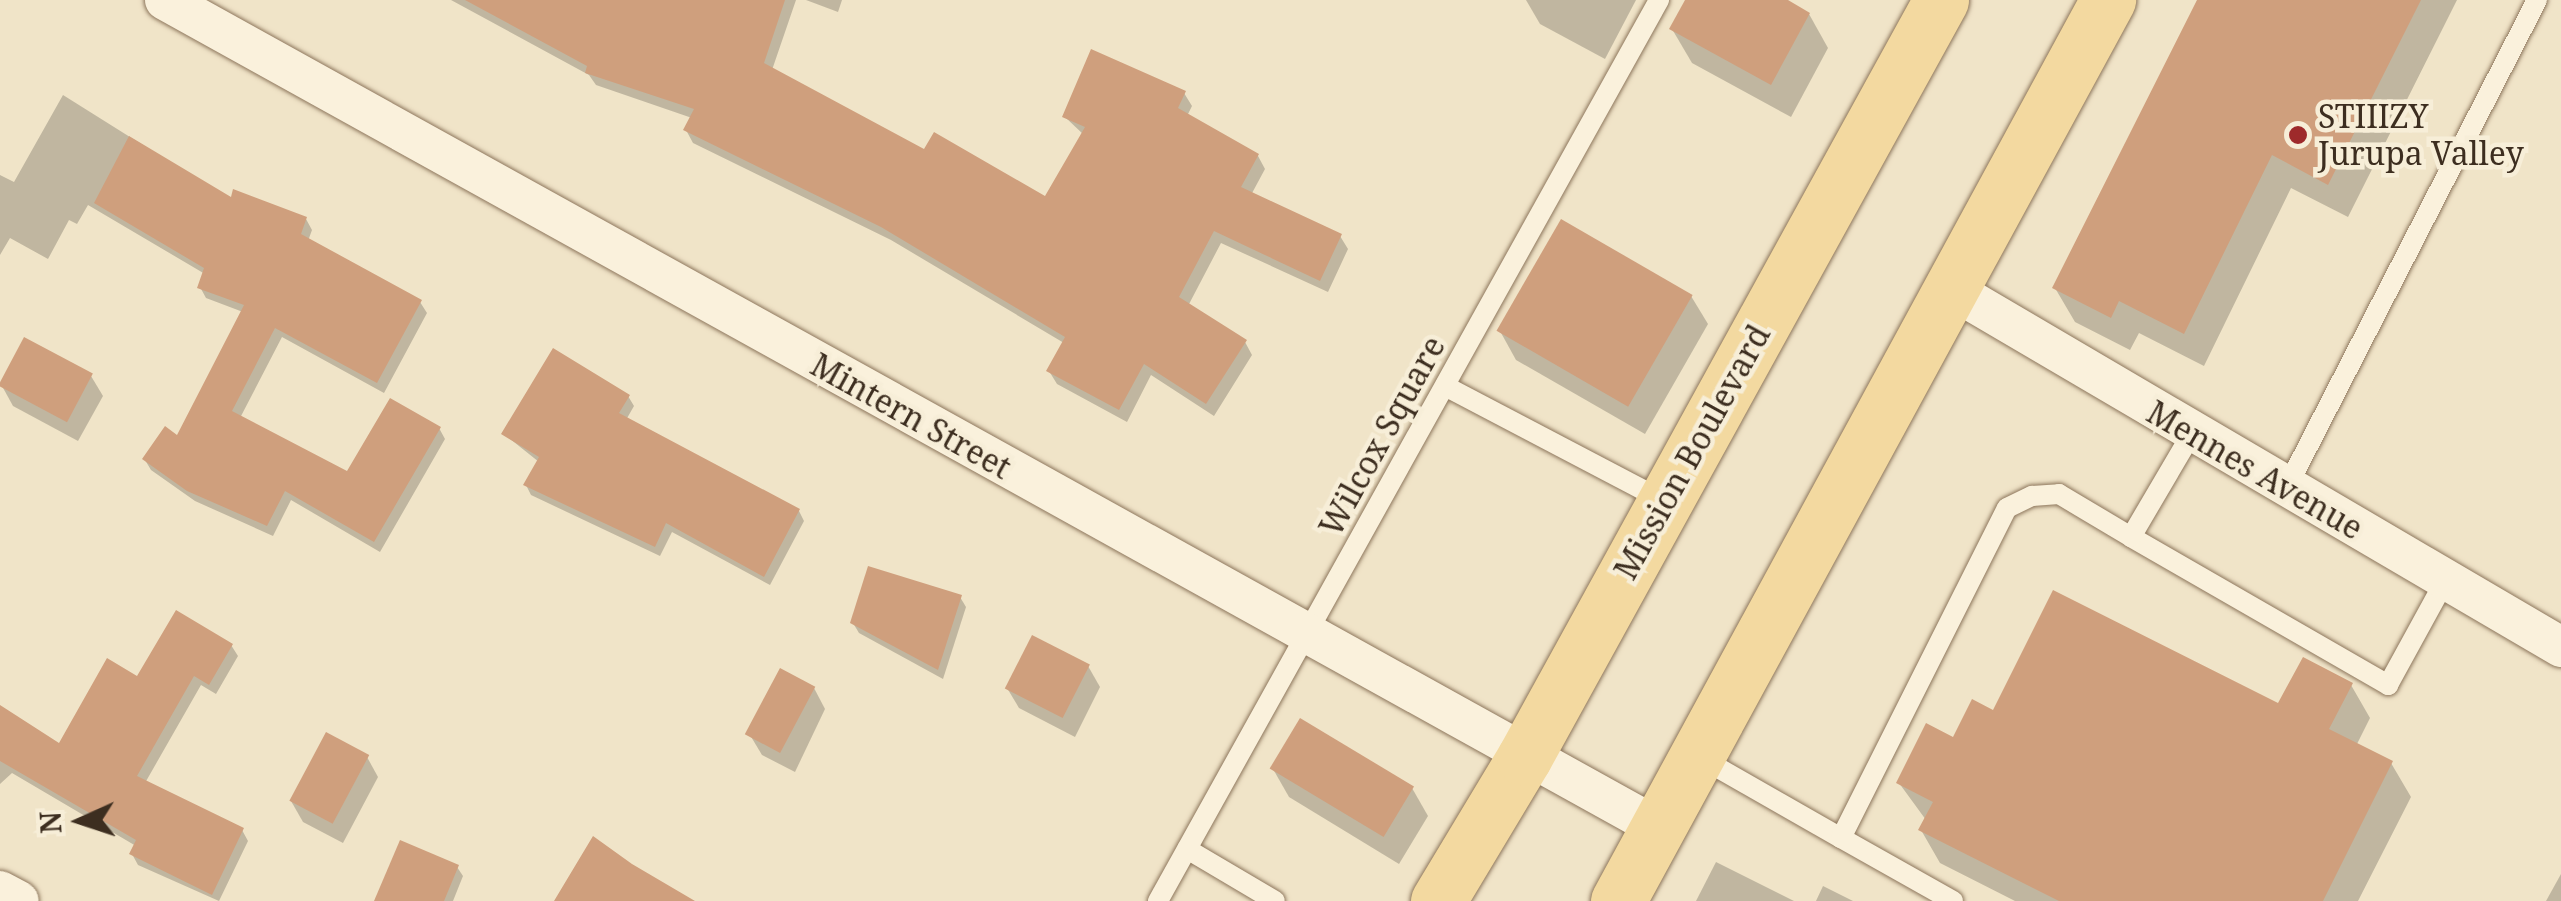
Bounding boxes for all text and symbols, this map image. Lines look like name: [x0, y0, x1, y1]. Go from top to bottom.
place label: STIIIZY Jurupa Valley: [2318, 98, 2524, 173]
marker: STIIIZY Jurupa Valley: [2287, 124, 2309, 146]
street label: Mission Boulevard: [1606, 318, 1778, 586]
street label: Wilcox Square: [1311, 329, 1453, 543]
street label: Mintern Street: [804, 345, 1018, 487]
street label: Mennes Avenue: [2140, 393, 2370, 547]
north arrow: [30, 771, 130, 871]
text: N: [30, 811, 70, 835]

